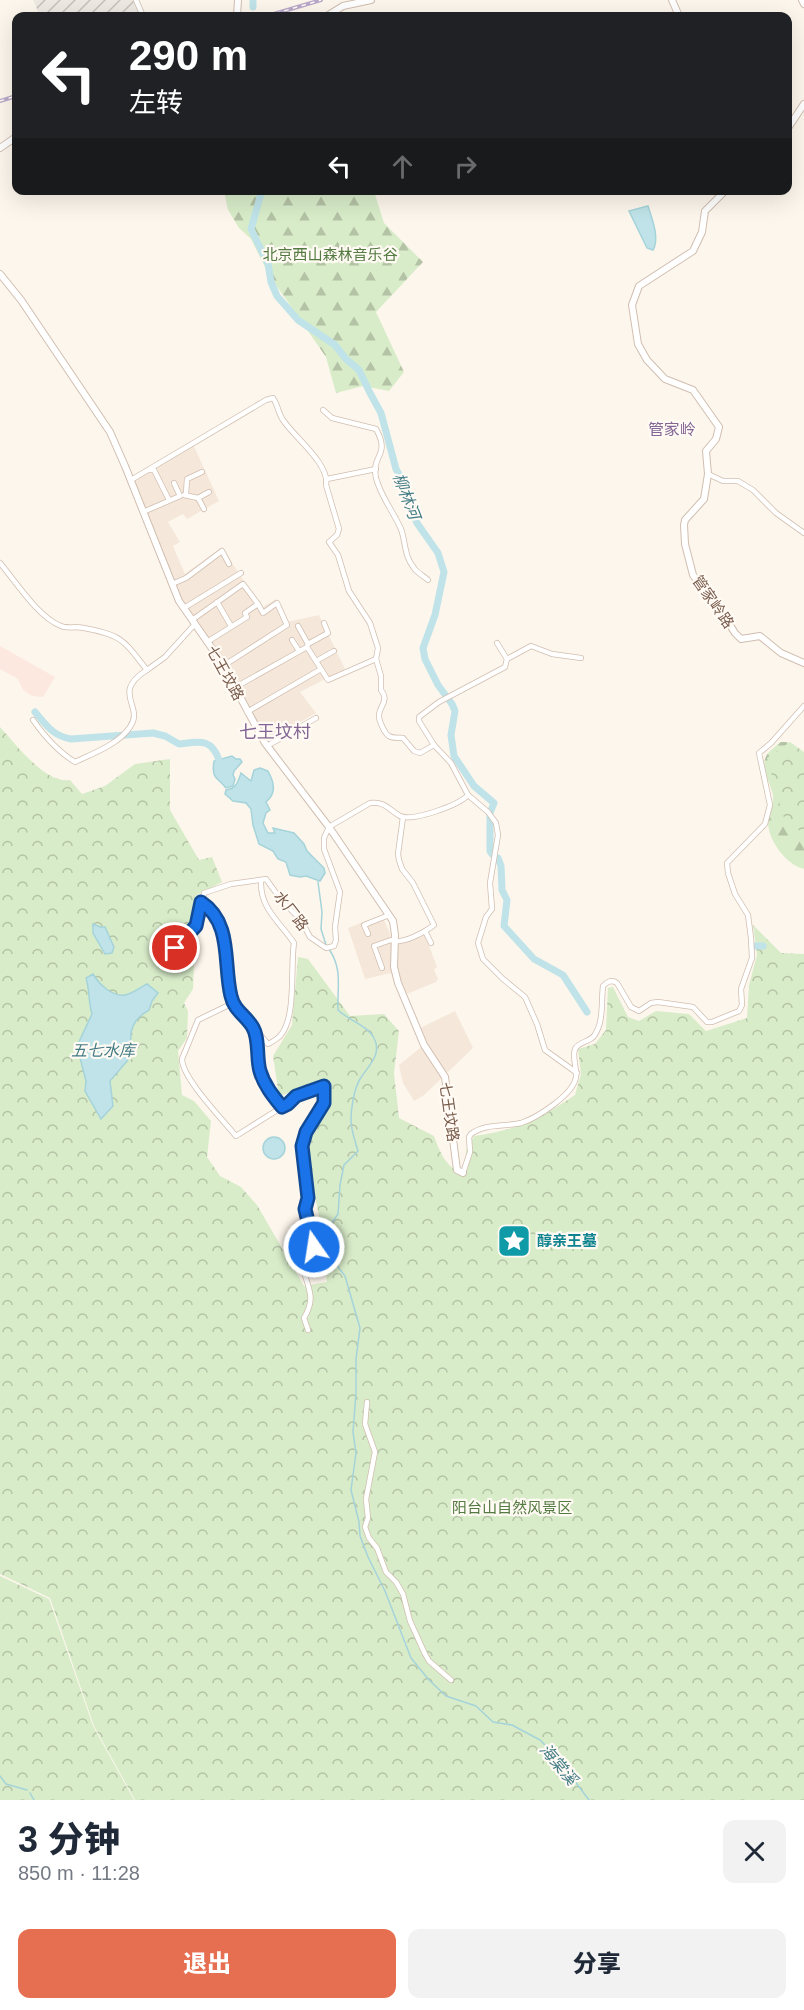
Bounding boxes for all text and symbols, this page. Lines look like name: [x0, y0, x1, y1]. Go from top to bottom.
text: 290 m: [129, 32, 248, 79]
icon: left: [30, 36, 108, 114]
text: 左转: [129, 88, 183, 118]
icon: left: [323, 150, 356, 183]
icon: ahead: [386, 150, 419, 183]
icon: right: [449, 150, 482, 183]
park label: 北京西山森林音乐谷: [262, 246, 398, 263]
district label: 管家岭: [648, 421, 696, 438]
water label: 柳林河: [390, 471, 424, 524]
street label: 管家岭路: [689, 572, 738, 631]
street label: 七王坟路: [203, 642, 247, 703]
district label: 七王坟村: [239, 722, 311, 742]
street label: 水厂路: [271, 888, 312, 934]
pin: [149, 922, 200, 973]
icon: arrive: [158, 931, 191, 964]
water label: 五七水库: [71, 1042, 138, 1059]
street label: 七王坟路: [437, 1081, 462, 1143]
position arrow: [282, 1215, 346, 1279]
place icon: 醇亲王墓: [496, 1223, 532, 1259]
place label: 醇亲王墓: [537, 1232, 597, 1249]
park label: 阳台山自然风景区: [452, 1499, 572, 1516]
water label: 海棠溪: [537, 1740, 582, 1790]
text: 3 分钟: [18, 1819, 120, 1860]
button: close: [723, 1820, 786, 1883]
text: 850 m · 11:28: [18, 1862, 140, 1884]
button: 退出: [18, 1929, 396, 1998]
button: 分享: [408, 1929, 786, 1998]

